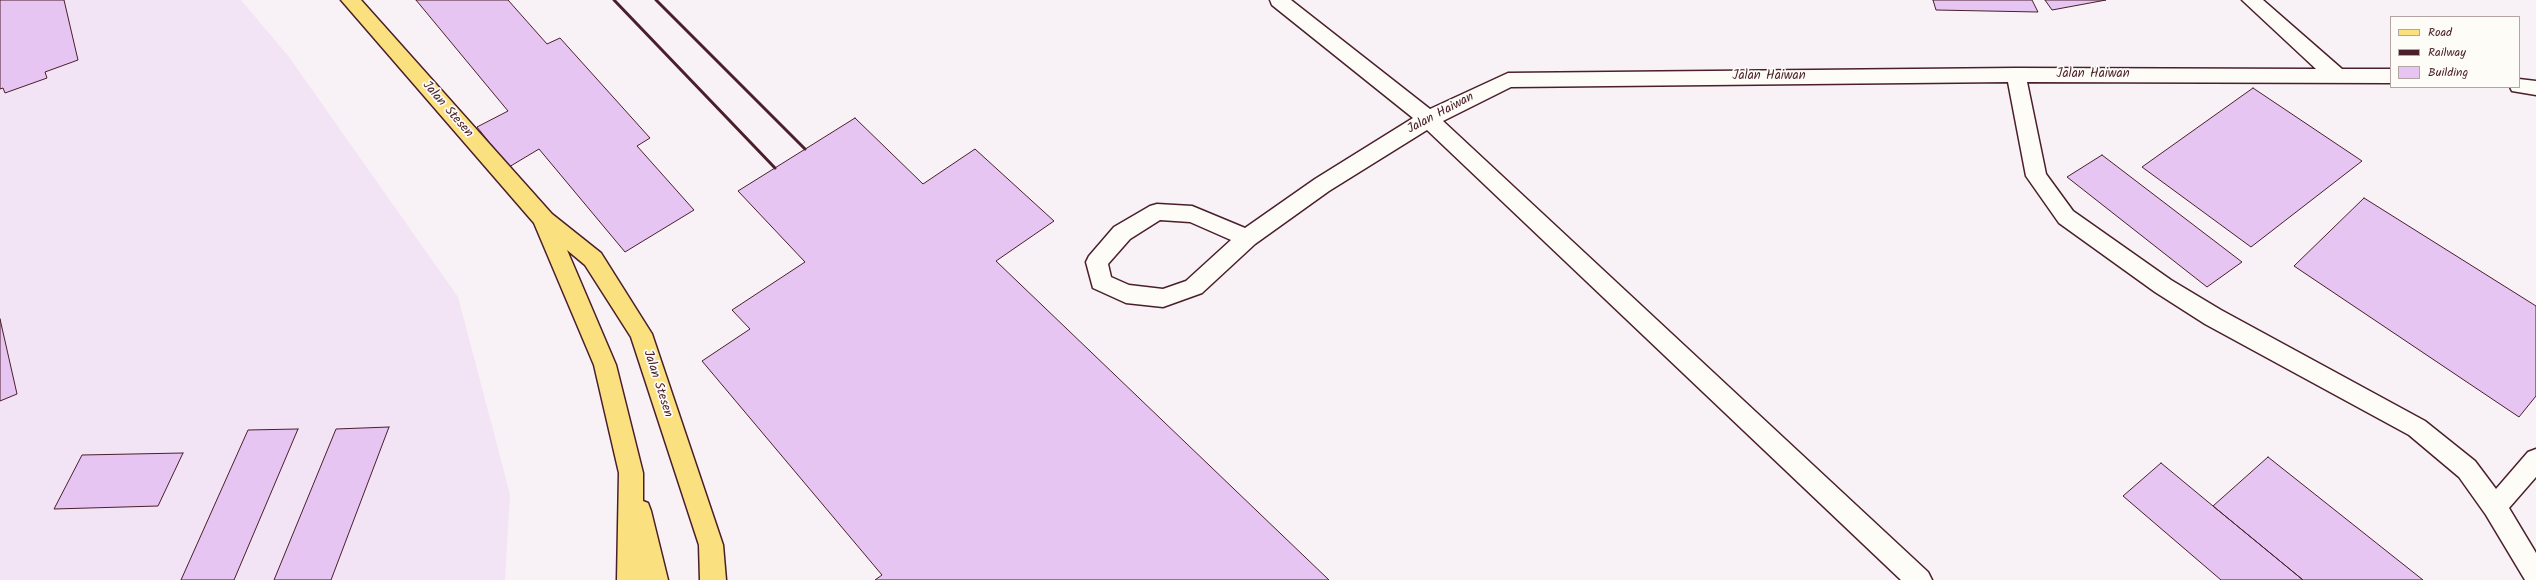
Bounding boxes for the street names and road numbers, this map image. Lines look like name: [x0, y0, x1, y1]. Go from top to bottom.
street label: Jalan Haiwan: [2056, 67, 2130, 83]
street label: Jalan Haiwan: [1732, 69, 1806, 85]
street label: Jalan Stesen: [418, 79, 476, 141]
street label: Jalan Haiwan: [1405, 90, 1477, 138]
street label: Jalan Stesen: [639, 348, 675, 420]

